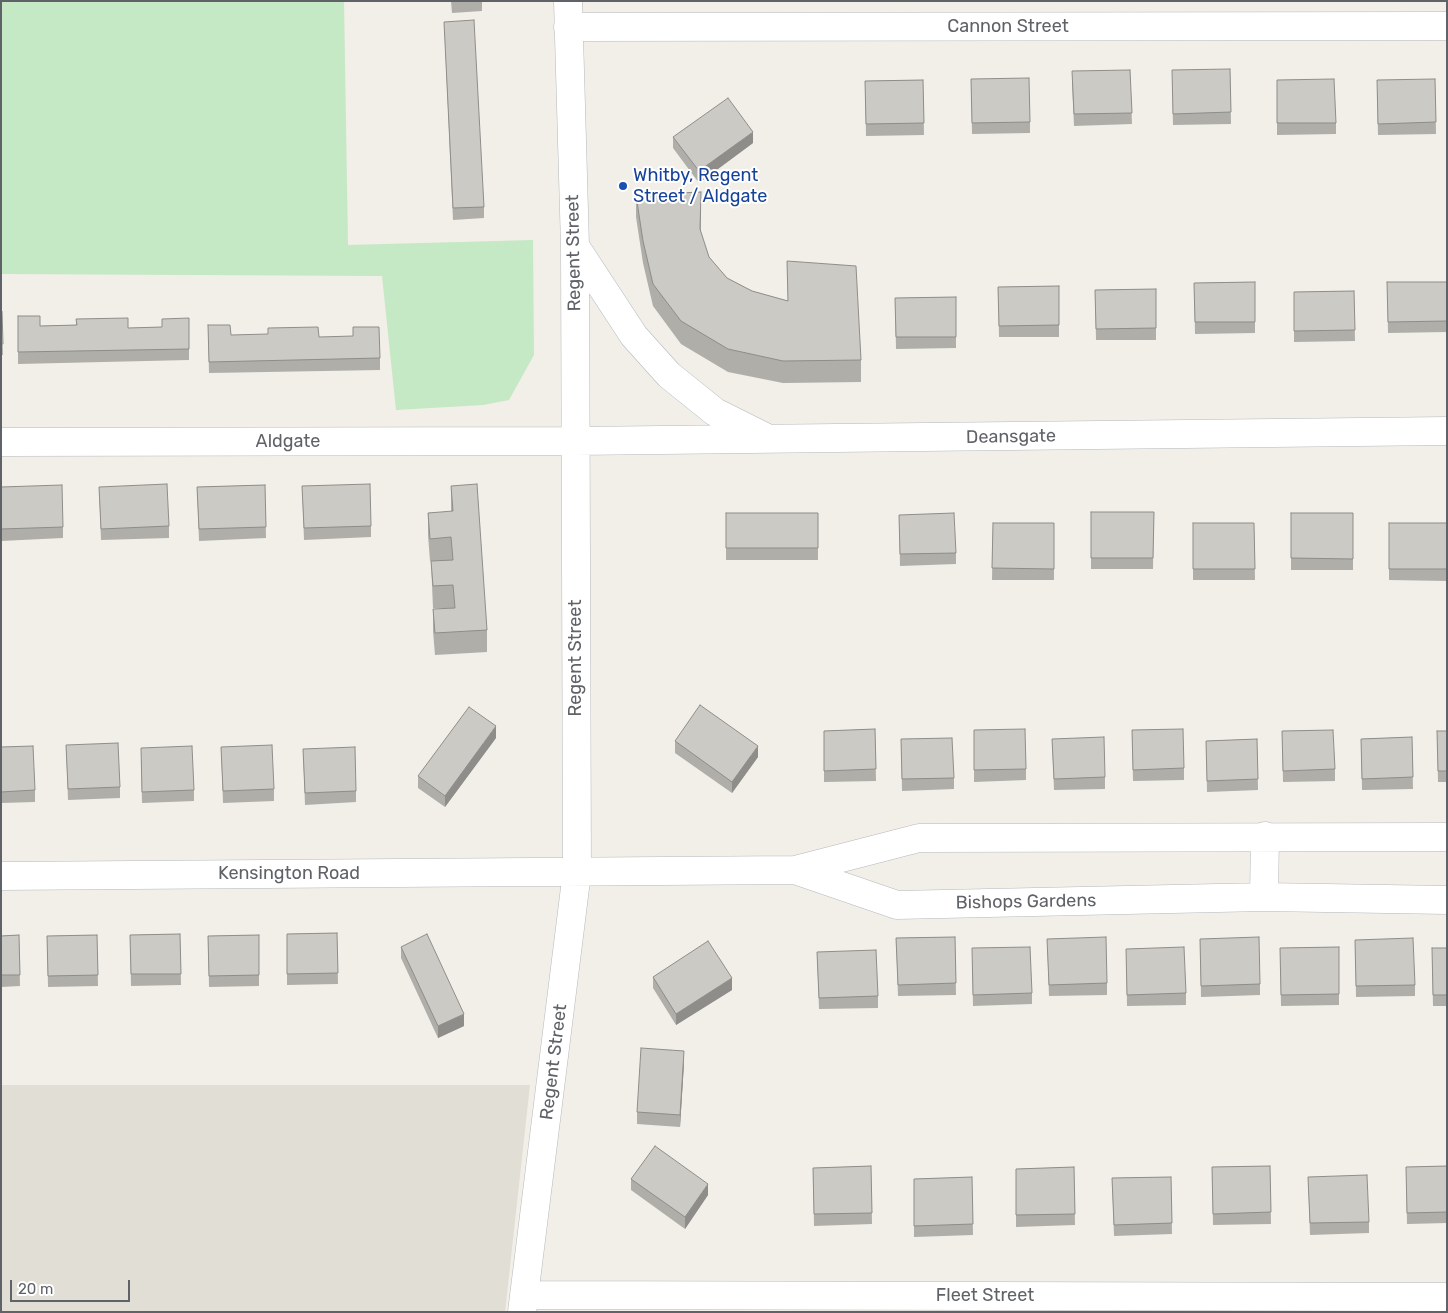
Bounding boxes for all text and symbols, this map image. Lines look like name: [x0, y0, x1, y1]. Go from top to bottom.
street label: Cannon Street: [947, 16, 1069, 38]
place label: Whitby, Regent Street / Aldgate: [633, 165, 767, 208]
marker: Whitby, Regent Street / Aldgate: [617, 180, 629, 192]
street label: Regent Street: [562, 194, 586, 312]
street label: Deansgate: [966, 425, 1056, 449]
street label: Aldgate: [256, 431, 320, 453]
street label: Regent Street: [565, 600, 587, 716]
street label: Kensington Road: [218, 863, 360, 885]
street label: Bishops Gardens: [955, 890, 1097, 914]
street label: Regent Street: [536, 1003, 572, 1121]
scale bar: [12, 1270, 132, 1302]
text: 20 m: [18, 1280, 53, 1298]
street label: Fleet Street: [936, 1285, 1034, 1307]

